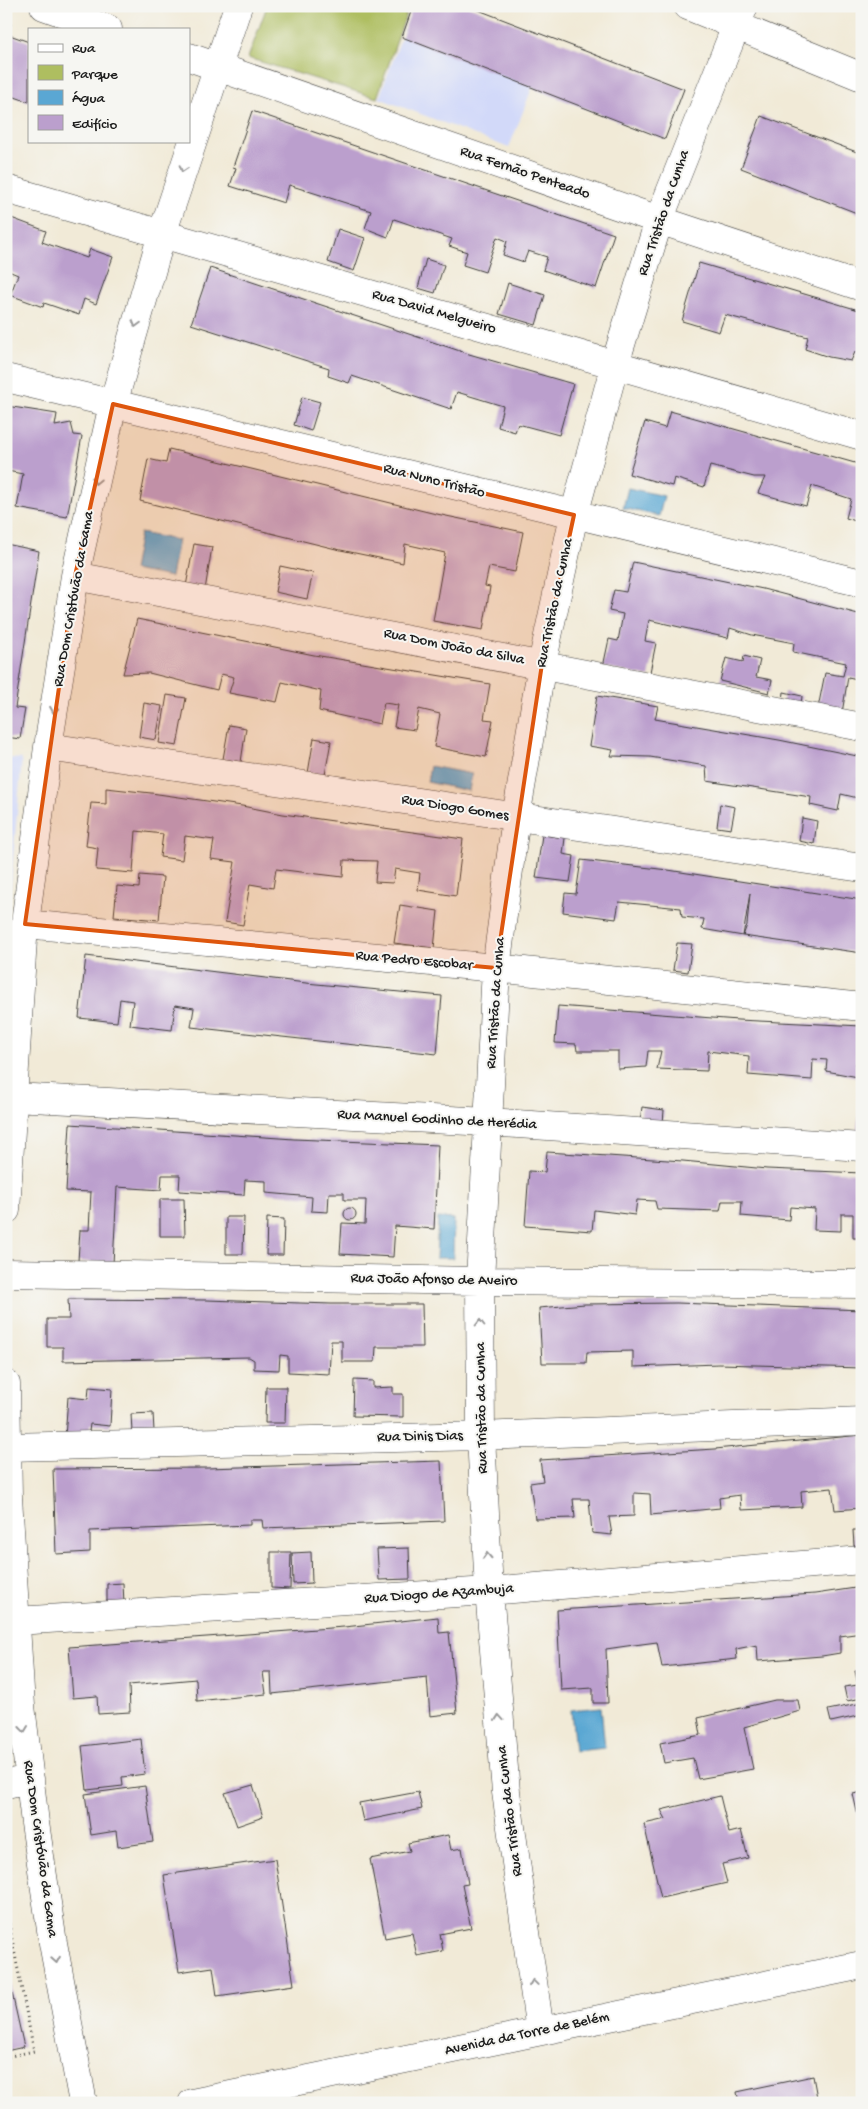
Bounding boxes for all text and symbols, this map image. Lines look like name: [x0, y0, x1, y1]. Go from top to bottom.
legend: [28, 28, 190, 142]
text: Rua: [72, 40, 96, 58]
text: Parque: [71, 66, 118, 84]
text: Água: [72, 90, 105, 108]
text: Edifício: [72, 116, 118, 134]
street label: Rua Fernão Penteado: [458, 142, 593, 204]
street label: Rua Tristão da Cunha: [634, 147, 694, 278]
one-way arrow: [179, 164, 189, 172]
street label: Rua David Melgueiro: [370, 286, 498, 338]
one-way arrow: [131, 319, 141, 328]
street label: Rua Nuno Tristão: [381, 460, 487, 502]
one-way arrow: [91, 477, 102, 486]
street label: Rua Dom Cristóvão da Gama: [50, 509, 98, 688]
street label: Rua Tristão da Cunha: [532, 536, 578, 669]
street label: Rua Dom João da Silva: [382, 625, 527, 670]
one-way arrow: [49, 706, 60, 714]
street label: Rua Diogo Gomes: [400, 791, 511, 825]
street label: Rua Tristão da Cunha: [482, 936, 510, 1069]
street label: Rua Pedro Escobar: [355, 947, 475, 975]
street label: Rua Manuel Godinho de Herédia: [337, 1106, 538, 1134]
street label: Rua João Afonso de Aveiro: [350, 1270, 518, 1290]
one-way arrow: [475, 1319, 485, 1327]
street label: Rua Tristão da Cunha: [472, 1341, 492, 1474]
street label: Rua Dinis Dias: [377, 1427, 464, 1447]
one-way arrow: [482, 1551, 493, 1559]
street label: Rua Diogo de Azambuja: [364, 1580, 515, 1608]
one-way arrow: [494, 1713, 505, 1721]
one-way arrow: [18, 1726, 29, 1734]
street label: Rua Tristão da Cunha: [493, 1744, 527, 1877]
street label: Rua Dom Cristóvão da Gama: [19, 1759, 61, 1939]
one-way arrow: [51, 1955, 61, 1964]
one-way arrow: [529, 1979, 539, 1987]
street label: Avenida da Torre de Belém: [443, 2008, 611, 2060]

